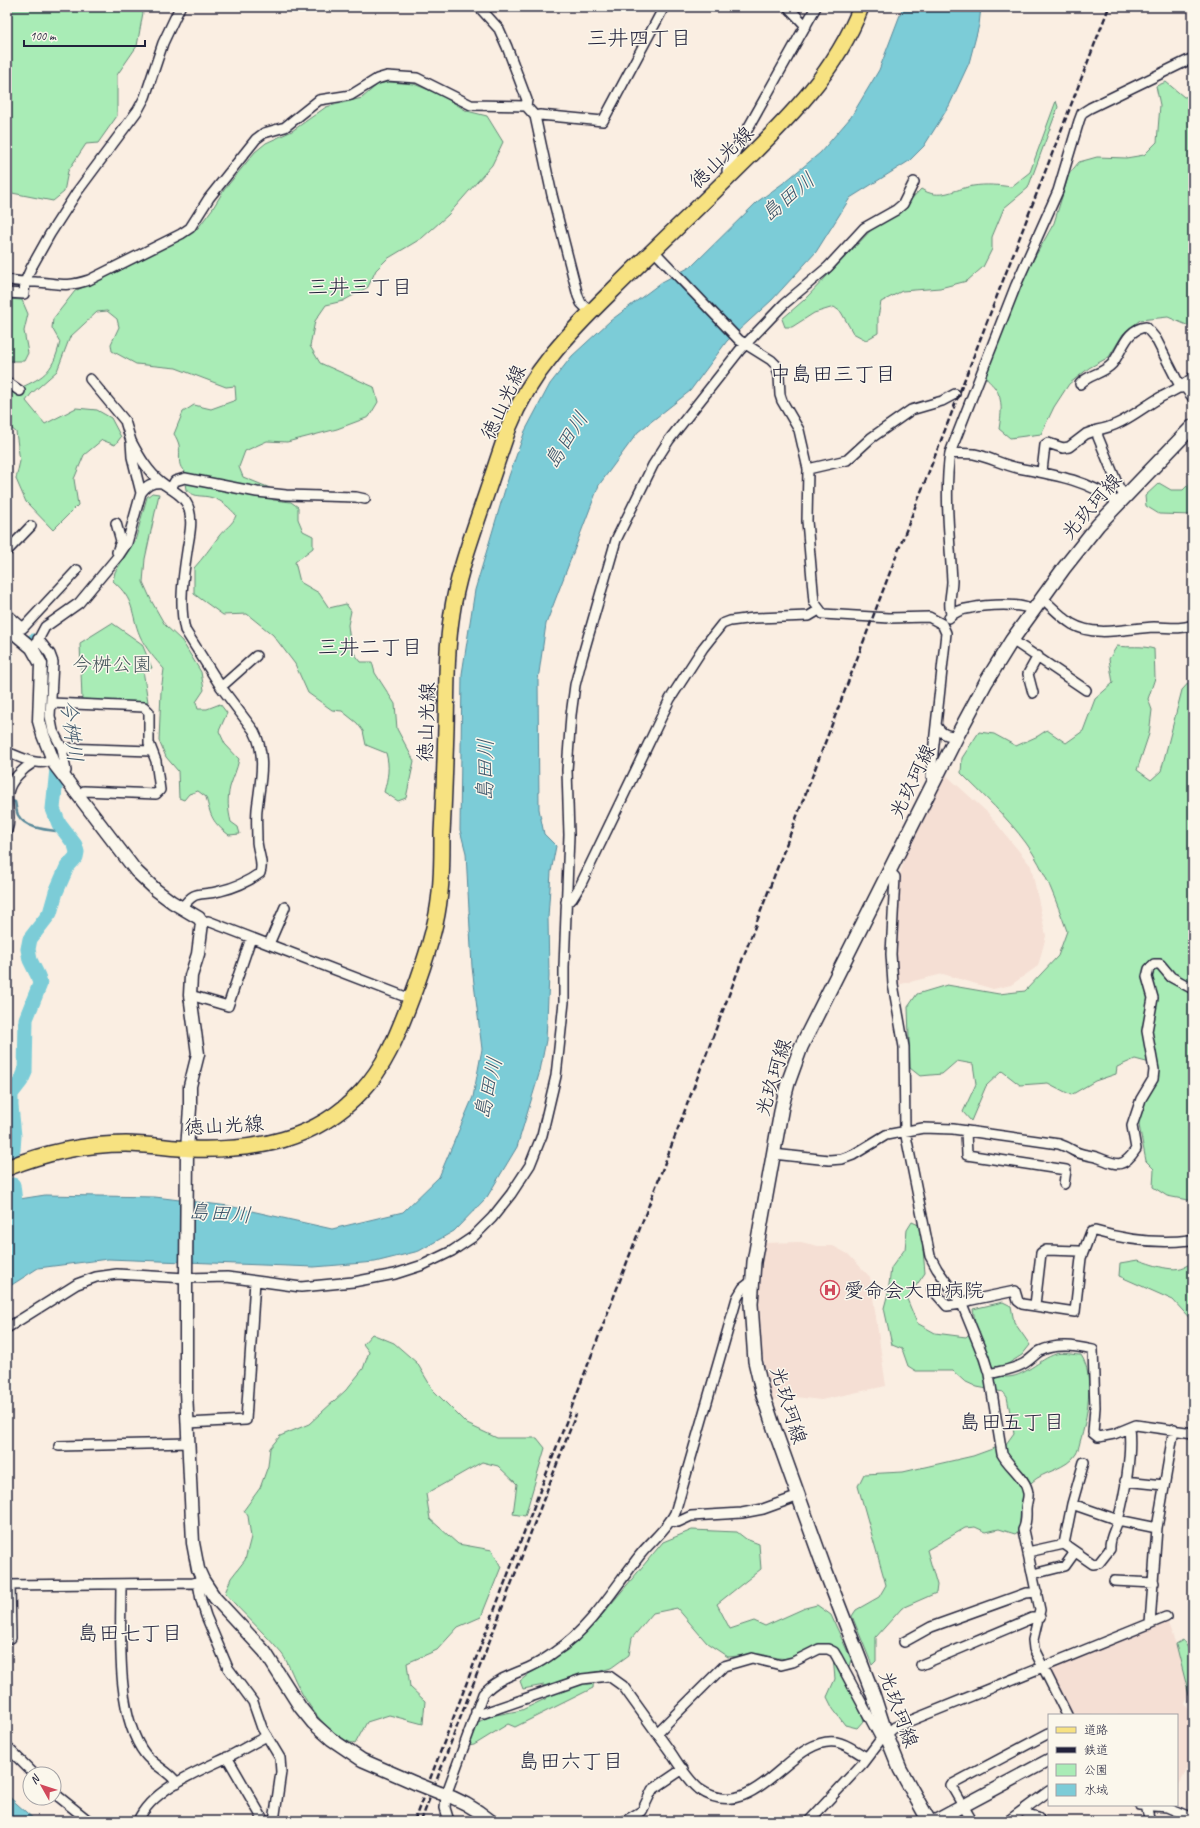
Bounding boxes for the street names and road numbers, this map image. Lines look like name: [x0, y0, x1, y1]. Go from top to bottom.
street label: 徳山光線: [684, 121, 759, 194]
street label: 徳山光線: [475, 361, 532, 444]
street label: 光玖珂線: [1056, 468, 1127, 545]
street label: 徳山光線: [413, 682, 440, 762]
street label: 光玖珂線: [884, 740, 941, 823]
street label: 光玖珂線: [750, 1035, 797, 1119]
street label: 徳山光線: [183, 1111, 265, 1140]
street label: 光玖珂線: [765, 1363, 812, 1447]
street label: 光玖珂線: [873, 1667, 924, 1751]

